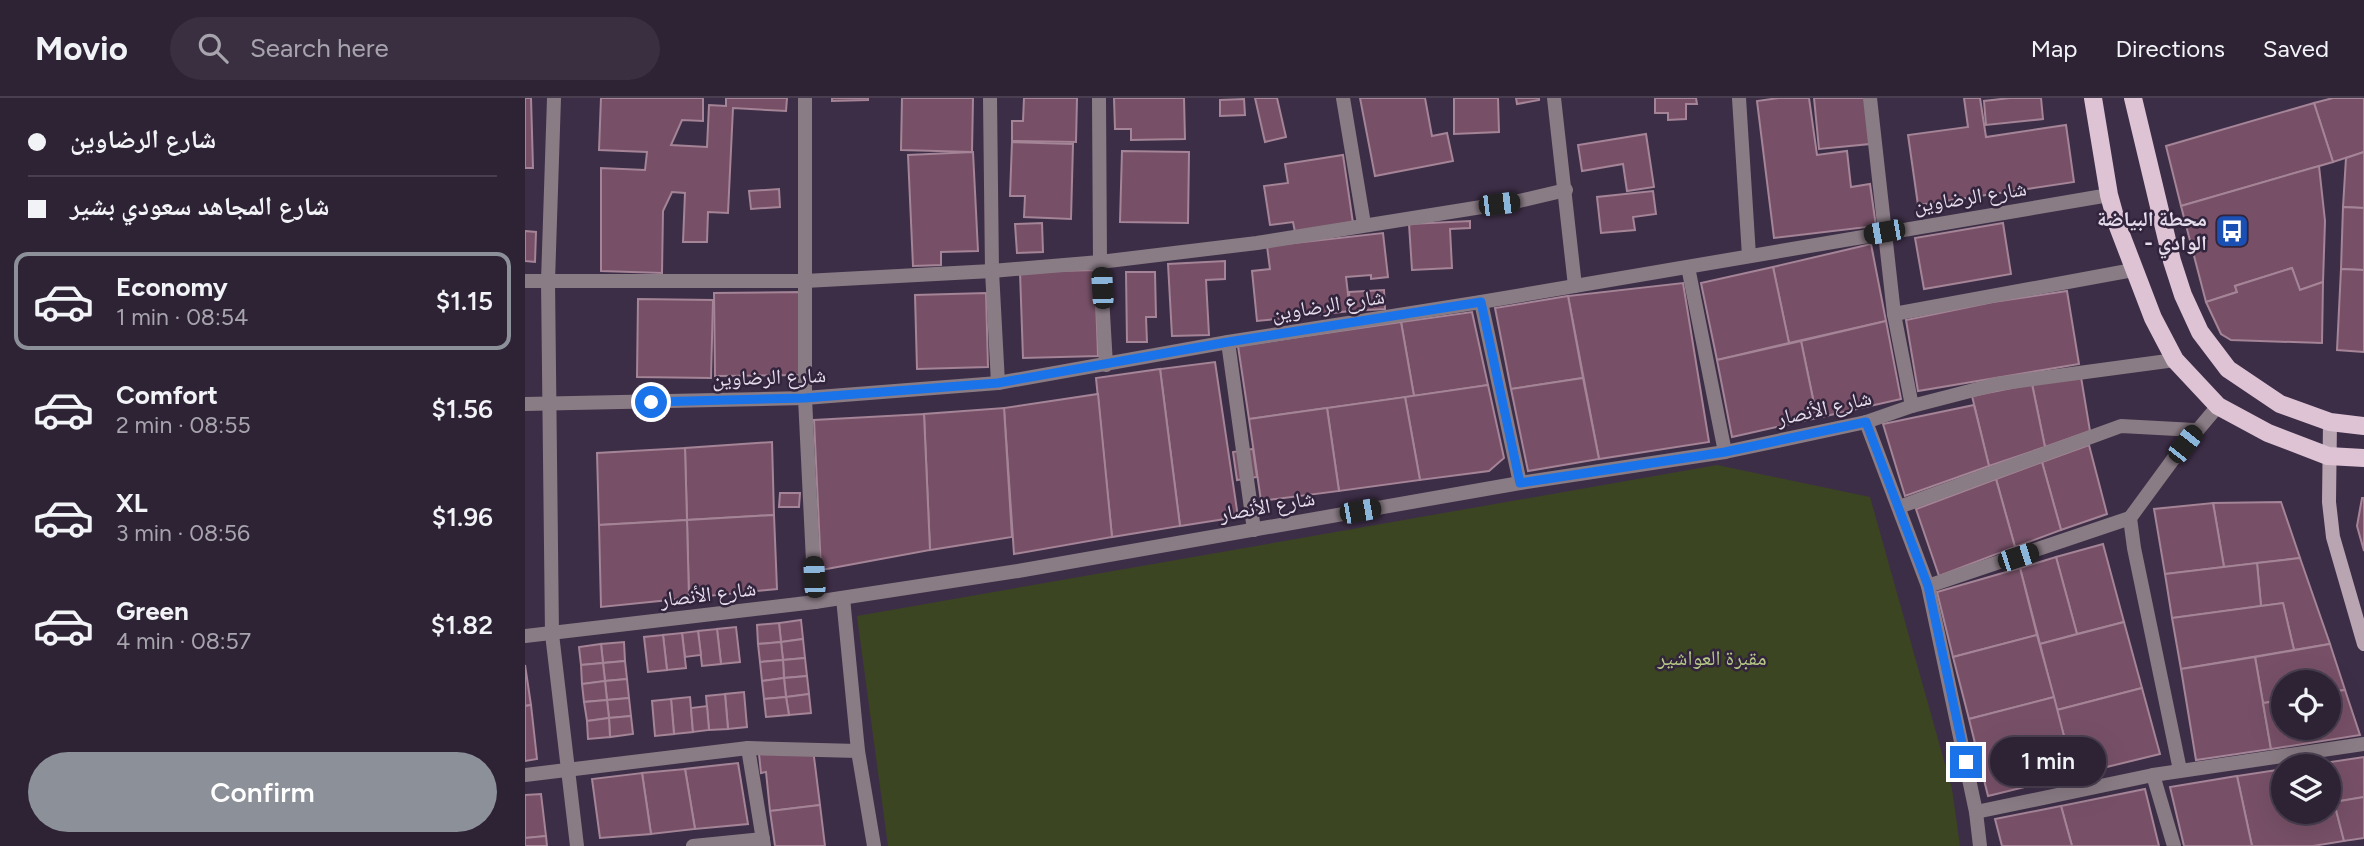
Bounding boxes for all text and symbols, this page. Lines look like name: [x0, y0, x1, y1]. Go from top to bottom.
search box: [170, 17, 660, 80]
text: Movio: [35, 29, 128, 68]
icon: search: [194, 29, 232, 67]
text: Search here: [250, 32, 389, 64]
text: Map: [2031, 34, 2077, 63]
text: Directions: [2115, 34, 2225, 63]
text: Saved: [2263, 34, 2329, 63]
text: شارع الرضاوين: [70, 123, 216, 155]
street label: شارع الرضاوين: [1912, 175, 2028, 219]
text: شارع المجاهد سعودي بشير: [70, 190, 329, 222]
car: [1477, 191, 1522, 217]
place label: محطة البياضة - الوادي: [2097, 206, 2207, 259]
bus stop icon: محطة البياضة - الوادي: [2213, 212, 2251, 250]
car: [1862, 218, 1907, 246]
car: [1091, 266, 1114, 310]
icon: car: [32, 270, 95, 333]
text: Economy: [116, 271, 228, 303]
street label: شارع الرضاوين: [1270, 283, 1386, 327]
text: $1.15: [436, 285, 493, 317]
text: 1 min · 08:54: [116, 303, 248, 331]
street label: شارع الرضاوين: [711, 362, 827, 392]
icon: car: [32, 378, 95, 441]
text: Comfort: [116, 379, 218, 411]
street label: شارع الأنصار: [1773, 384, 1874, 432]
route start: [635, 386, 667, 418]
text: $1.56: [432, 393, 493, 425]
text: 2 min · 08:55: [116, 411, 251, 439]
car: [2164, 421, 2207, 467]
street label: شارع الأنصار: [1216, 485, 1317, 527]
icon: car: [32, 486, 95, 549]
text: XL: [116, 487, 148, 519]
car: [1338, 497, 1383, 525]
text: $1.96: [432, 501, 493, 533]
text: 3 min · 08:56: [116, 519, 250, 547]
car: [1995, 541, 2042, 573]
car: [803, 555, 826, 599]
street label: شارع الأنصار: [658, 575, 757, 613]
icon: car: [32, 594, 95, 657]
text: Green: [116, 595, 189, 627]
text: $1.82: [431, 609, 493, 641]
text: 4 min · 08:57: [116, 627, 251, 655]
park label: مقبرة العواشير: [1657, 645, 1766, 670]
map controls: [2271, 670, 2341, 824]
button: locate: [2271, 670, 2341, 740]
callout: 1 min: [1991, 738, 2106, 786]
route end: [1950, 746, 1982, 778]
text: 1 min: [2021, 747, 2075, 775]
button: Confirm: [28, 752, 497, 832]
button: layers: [2271, 754, 2341, 824]

